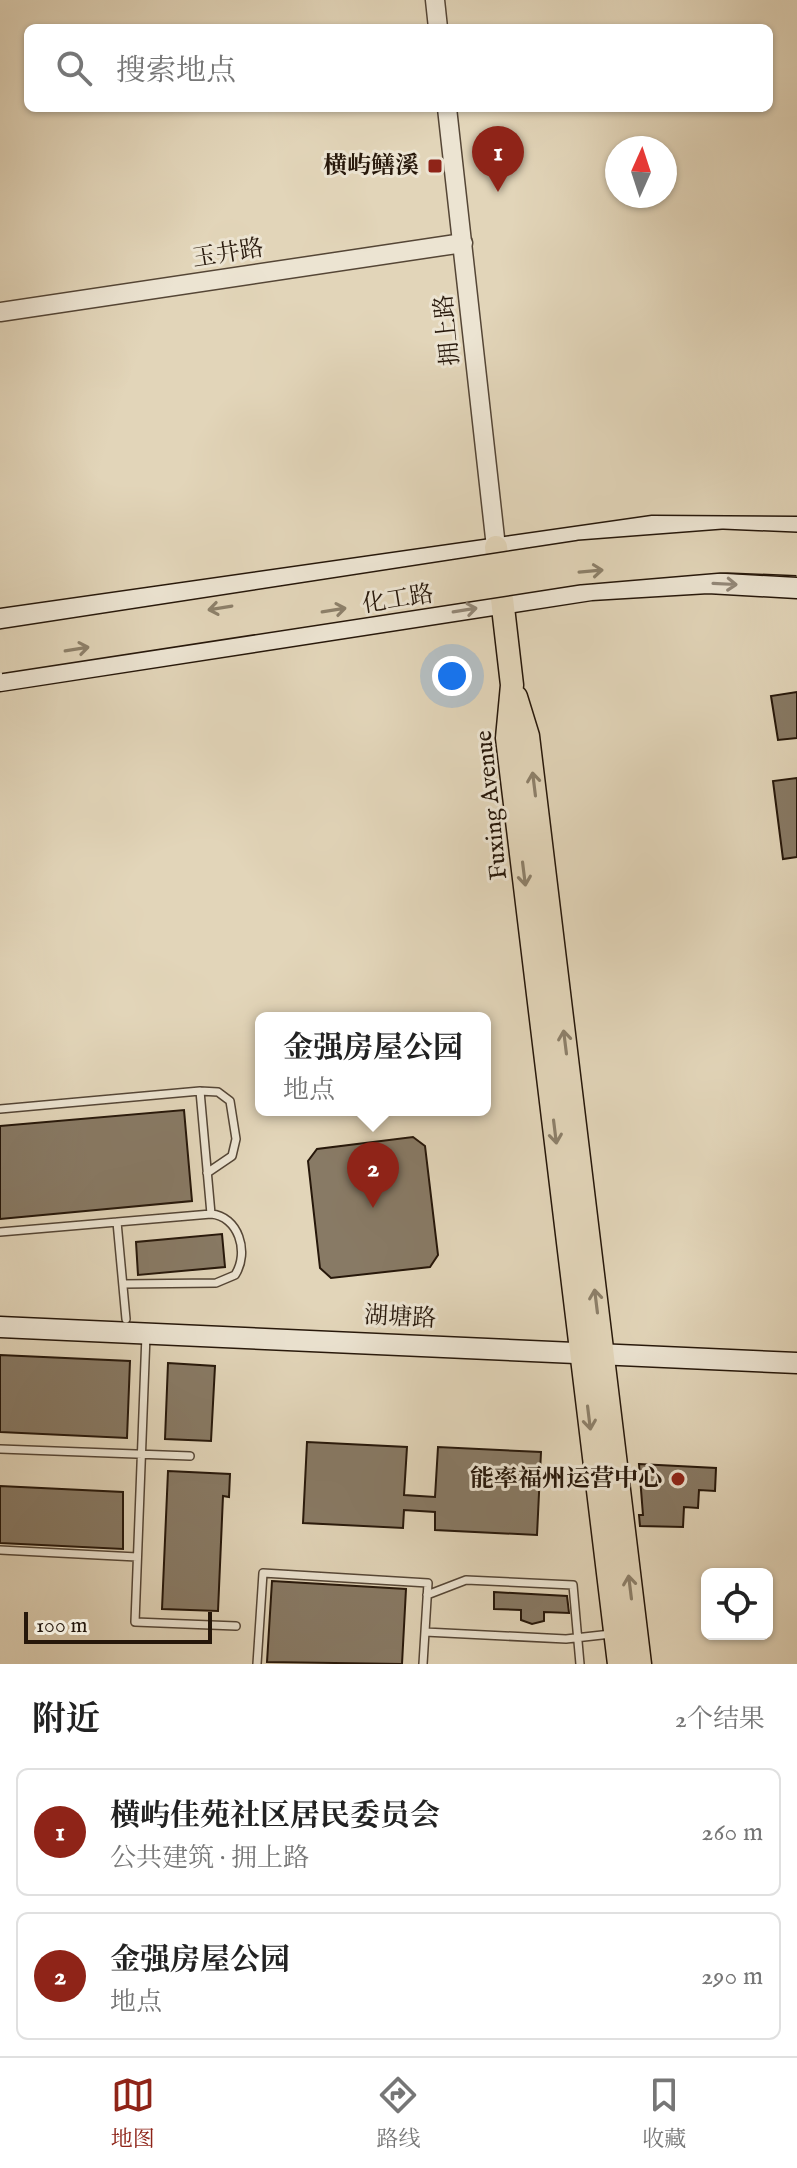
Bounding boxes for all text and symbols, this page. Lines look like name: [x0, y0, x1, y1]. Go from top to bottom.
search box: [24, 24, 773, 112]
icon: search: [52, 46, 96, 90]
text: 搜索地点: [116, 53, 236, 91]
pin: 1: [472, 126, 524, 192]
north arrow: [605, 136, 677, 208]
place label: 横屿鳝溪: [323, 151, 419, 182]
marker: 横屿鳝溪: [426, 157, 444, 175]
street label: 玉井路: [190, 233, 266, 275]
street label: 拥上路: [429, 293, 467, 367]
one-way arrow: [577, 564, 604, 579]
one-way arrow: [711, 577, 738, 592]
street label: 化工路: [360, 579, 436, 621]
one-way arrow: [208, 602, 233, 617]
one-way arrow: [321, 602, 346, 617]
one-way arrow: [451, 602, 477, 617]
one-way arrow: [64, 641, 89, 656]
your location: [432, 656, 472, 696]
street label: Fuxing Avenue: [469, 729, 515, 881]
one-way arrow: [526, 772, 541, 797]
one-way arrow: [517, 861, 532, 886]
popup: [255, 1012, 491, 1116]
text: 金强房屋公园: [283, 1030, 463, 1068]
one-way arrow: [557, 1030, 572, 1056]
text: 地点: [283, 1074, 335, 1107]
one-way arrow: [548, 1119, 563, 1144]
pin: 2: [347, 1142, 399, 1208]
one-way arrow: [588, 1289, 603, 1314]
street label: 湖塘路: [363, 1301, 437, 1335]
one-way arrow: [582, 1404, 597, 1431]
place label: 能率福州运营中心: [470, 1464, 662, 1495]
marker: 能率福州运营中心: [669, 1470, 687, 1488]
map controls: [701, 1568, 773, 1640]
button: locate: [701, 1568, 773, 1640]
one-way arrow: [622, 1574, 637, 1600]
scale bar: [24, 1608, 212, 1644]
text: 100 m: [36, 1612, 88, 1640]
text: 附近: [32, 1699, 100, 1742]
text: 2个结果: [675, 1703, 765, 1736]
text: 横屿佳苑社区居民委员会: [110, 1798, 440, 1836]
text: 1: [55, 1816, 65, 1849]
text: 260 m: [701, 1816, 763, 1849]
text: 公共建筑 · 拥上路: [110, 1842, 309, 1875]
text: 金强房屋公园: [110, 1942, 290, 1980]
text: 2: [54, 1960, 66, 1993]
text: 290 m: [701, 1960, 763, 1993]
text: 地点: [110, 1986, 162, 2019]
tab: 地图: [111, 2073, 155, 2154]
tab: 路线: [376, 2073, 420, 2154]
tab: 收藏: [642, 2073, 686, 2154]

